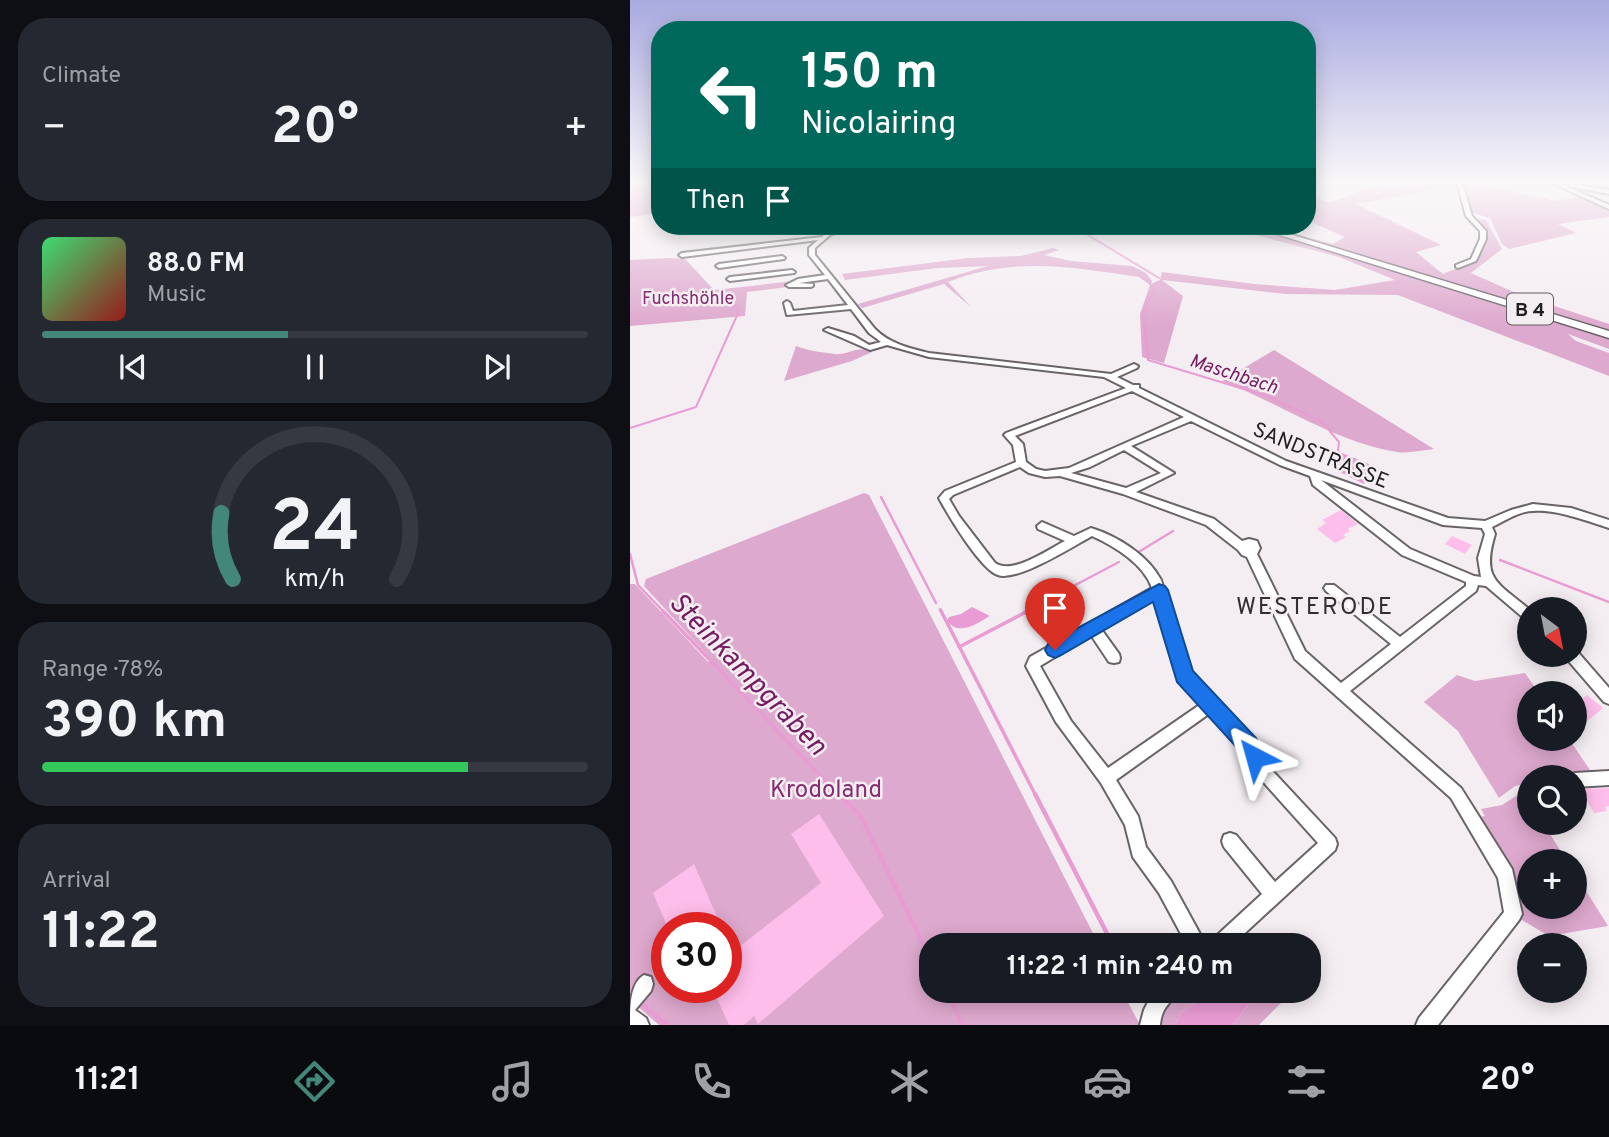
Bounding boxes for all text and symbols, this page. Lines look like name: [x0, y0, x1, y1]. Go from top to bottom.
text: 150 m: [801, 44, 938, 106]
icon: left: [686, 49, 777, 140]
text: Climate: [42, 62, 121, 91]
text: 20°: [271, 96, 359, 162]
text: −: [42, 105, 67, 154]
text: +: [563, 105, 588, 154]
text: Nicolairing: [801, 105, 956, 145]
icon: arrive: [759, 182, 797, 220]
text: Then: [686, 185, 745, 218]
text: 88.0 FM: [147, 248, 245, 281]
text: Music: [147, 281, 207, 310]
park label: Fuchshöhle: [642, 288, 734, 311]
road number: B 4: [1507, 294, 1553, 324]
icon: previous: [114, 348, 152, 386]
icon: pause: [296, 348, 334, 386]
icon: next: [478, 348, 516, 386]
water label: Maschbach: [1186, 349, 1281, 401]
street label: SANDSTRASSE: [1249, 417, 1392, 496]
text: 24: [269, 485, 361, 577]
text: km/h: [285, 563, 345, 595]
pin: [1025, 578, 1085, 650]
water label: Steinkampgraben: [660, 586, 834, 764]
icon: arrive: [1036, 589, 1074, 627]
district label: WESTERODE: [1236, 593, 1394, 623]
north arrow: [1517, 597, 1587, 667]
map controls: [1517, 597, 1587, 1003]
text: Range · 78%: [42, 656, 163, 685]
button: sound: [1517, 681, 1587, 751]
text: 390 km: [42, 690, 227, 756]
position arrow: [1218, 720, 1292, 794]
button: search: [1517, 765, 1587, 835]
park label: Krodoland: [770, 776, 882, 806]
button: +: [1517, 849, 1587, 919]
text: Arrival: [42, 867, 111, 896]
text: 11:22: [42, 901, 160, 967]
speed limit sign: 30: [651, 912, 742, 1003]
button: −: [1517, 933, 1587, 1003]
text: 11:22 · 1 min · 240 m: [1007, 951, 1233, 984]
icon: directions: [290, 1057, 339, 1106]
icon: music: [488, 1057, 537, 1106]
icon: phone: [687, 1057, 736, 1106]
icon: climate: [885, 1057, 934, 1106]
icon: car: [1083, 1057, 1132, 1106]
icon: filters: [1282, 1057, 1331, 1106]
text: 11:21: [75, 1061, 140, 1101]
text: 20°: [1480, 1061, 1534, 1101]

